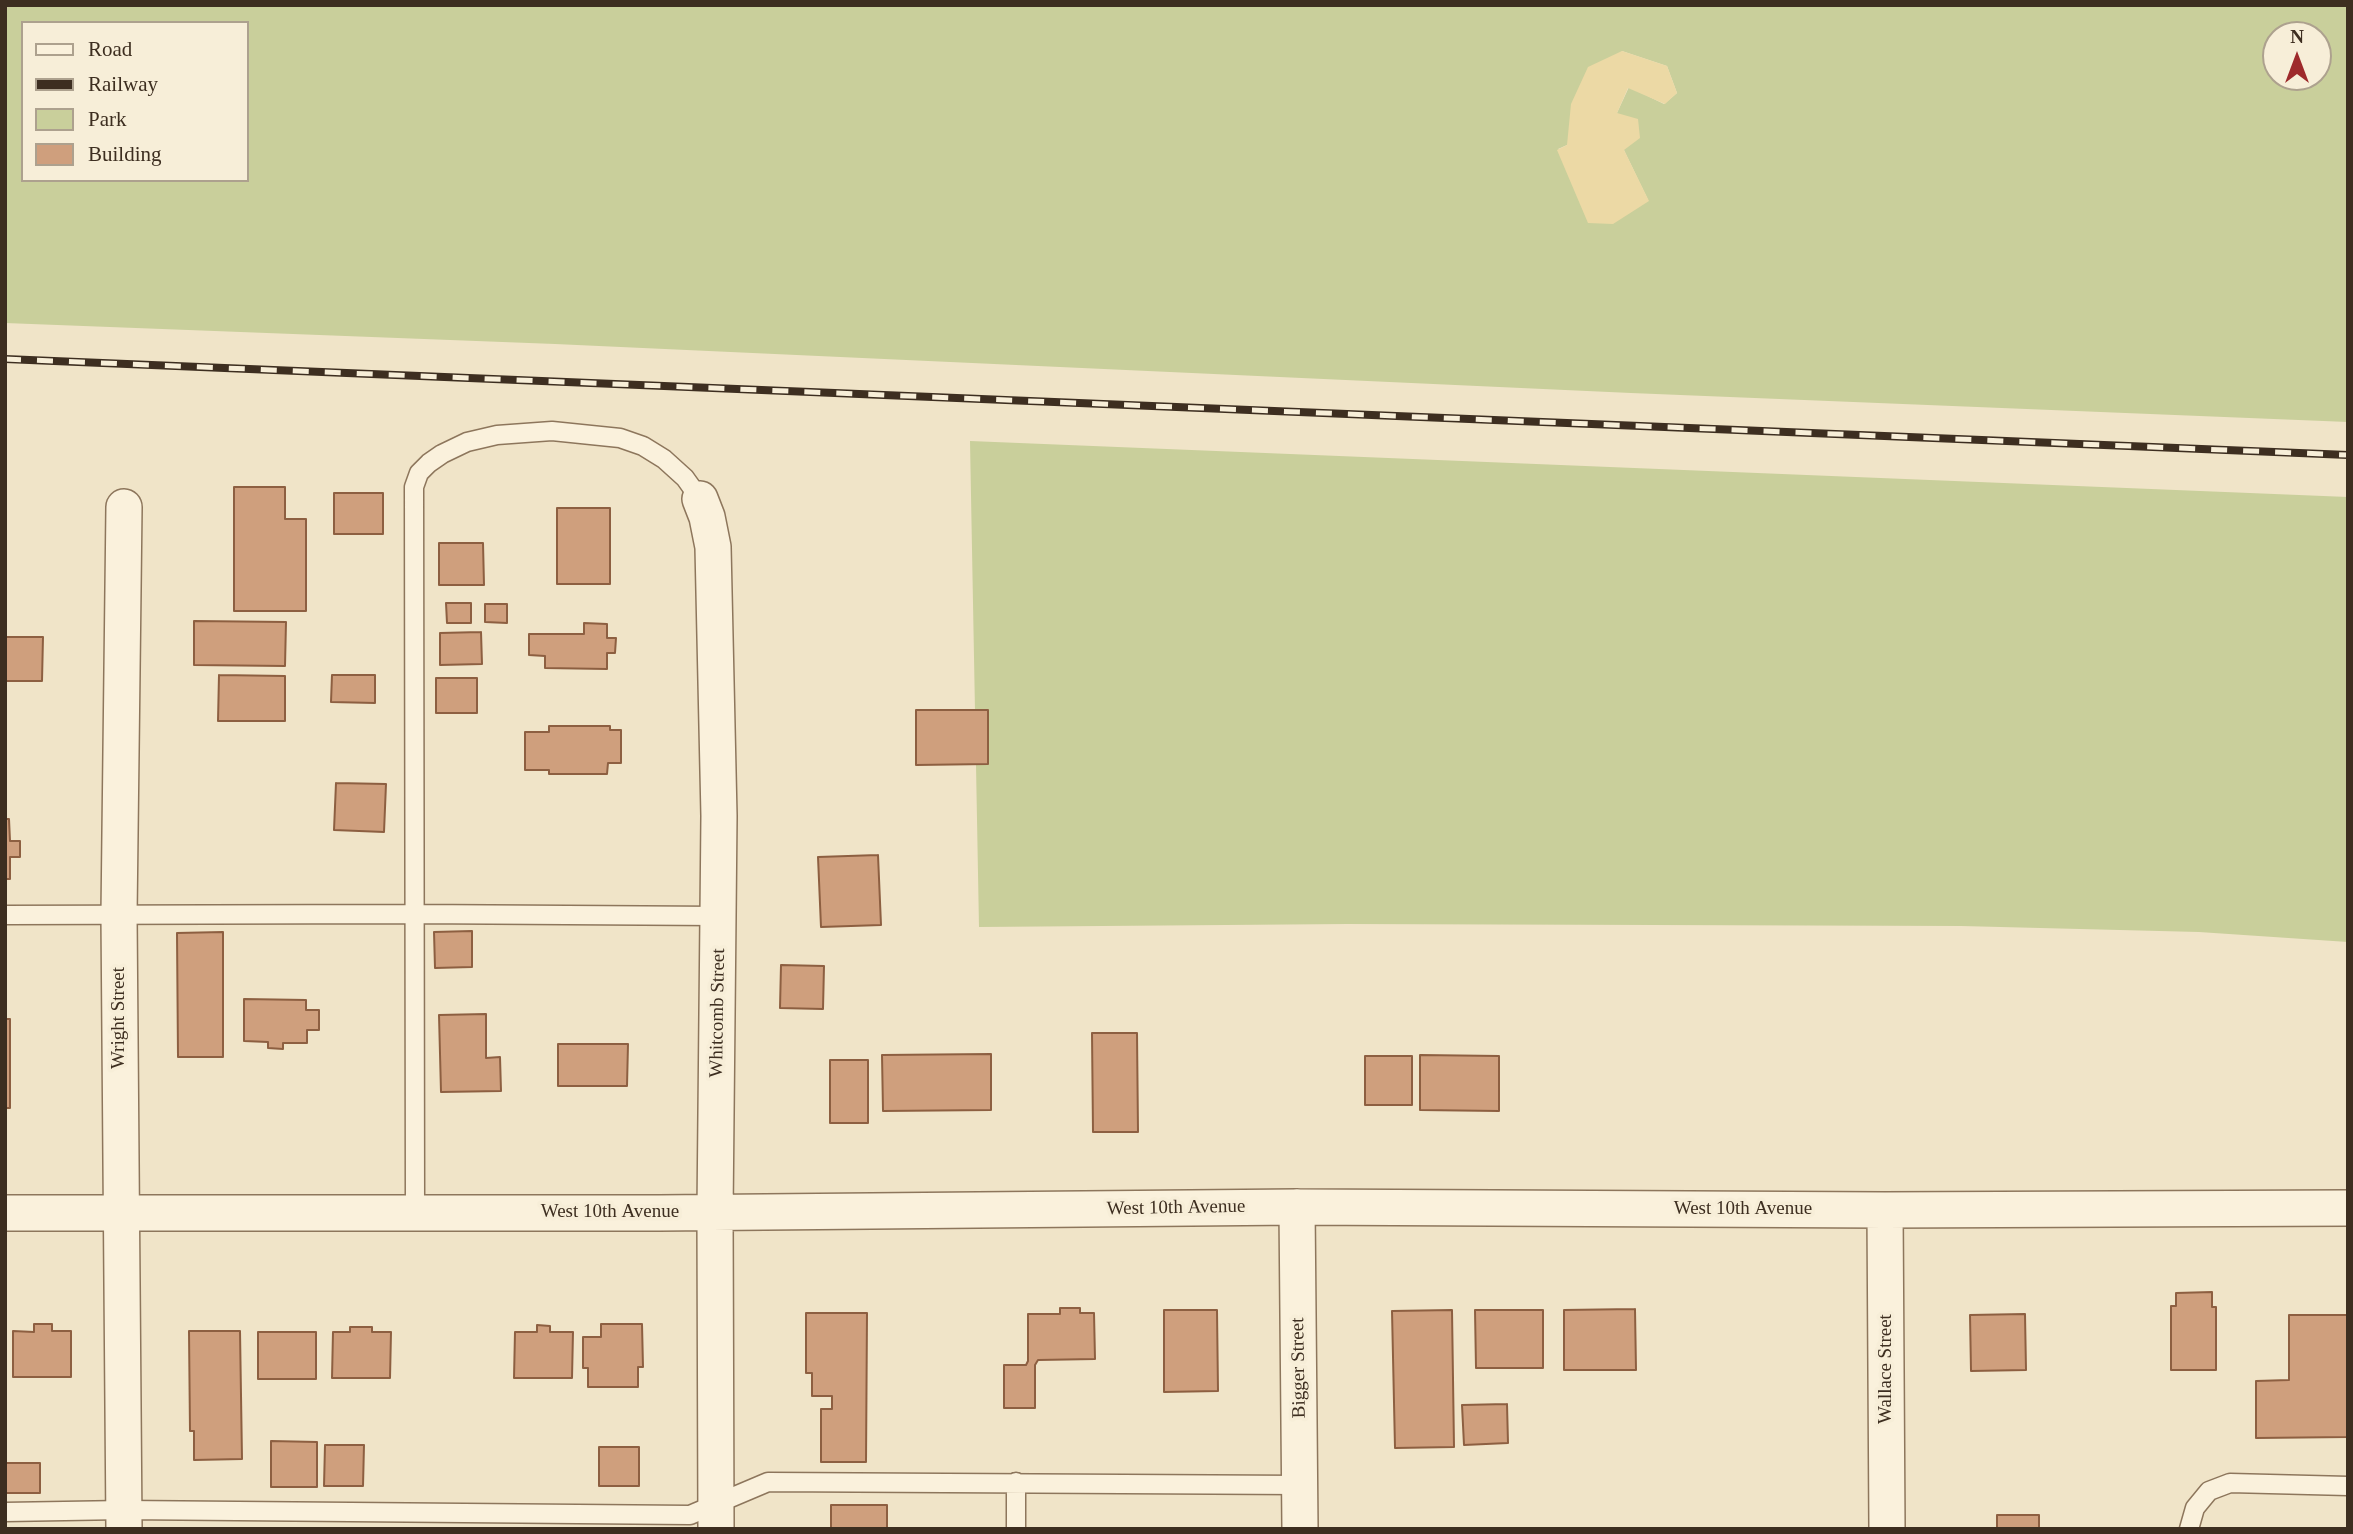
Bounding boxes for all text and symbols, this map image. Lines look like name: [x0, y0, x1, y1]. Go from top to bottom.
legend: [21, 21, 248, 182]
north arrow: [2262, 21, 2332, 91]
text: N: [2290, 26, 2304, 47]
text: Road: [88, 37, 132, 61]
text: Railway: [88, 72, 158, 96]
text: Park: [88, 107, 127, 131]
text: Building: [88, 142, 162, 166]
street label: Whitcomb Street: [705, 948, 731, 1078]
street label: Wright Street: [108, 967, 130, 1069]
street label: West 10th Avenue: [1107, 1195, 1245, 1221]
street label: West 10th Avenue: [1674, 1198, 1812, 1220]
street label: West 10th Avenue: [541, 1201, 679, 1223]
street label: Wallace Street: [1875, 1314, 1897, 1424]
street label: Bigger Street: [1287, 1317, 1311, 1419]

